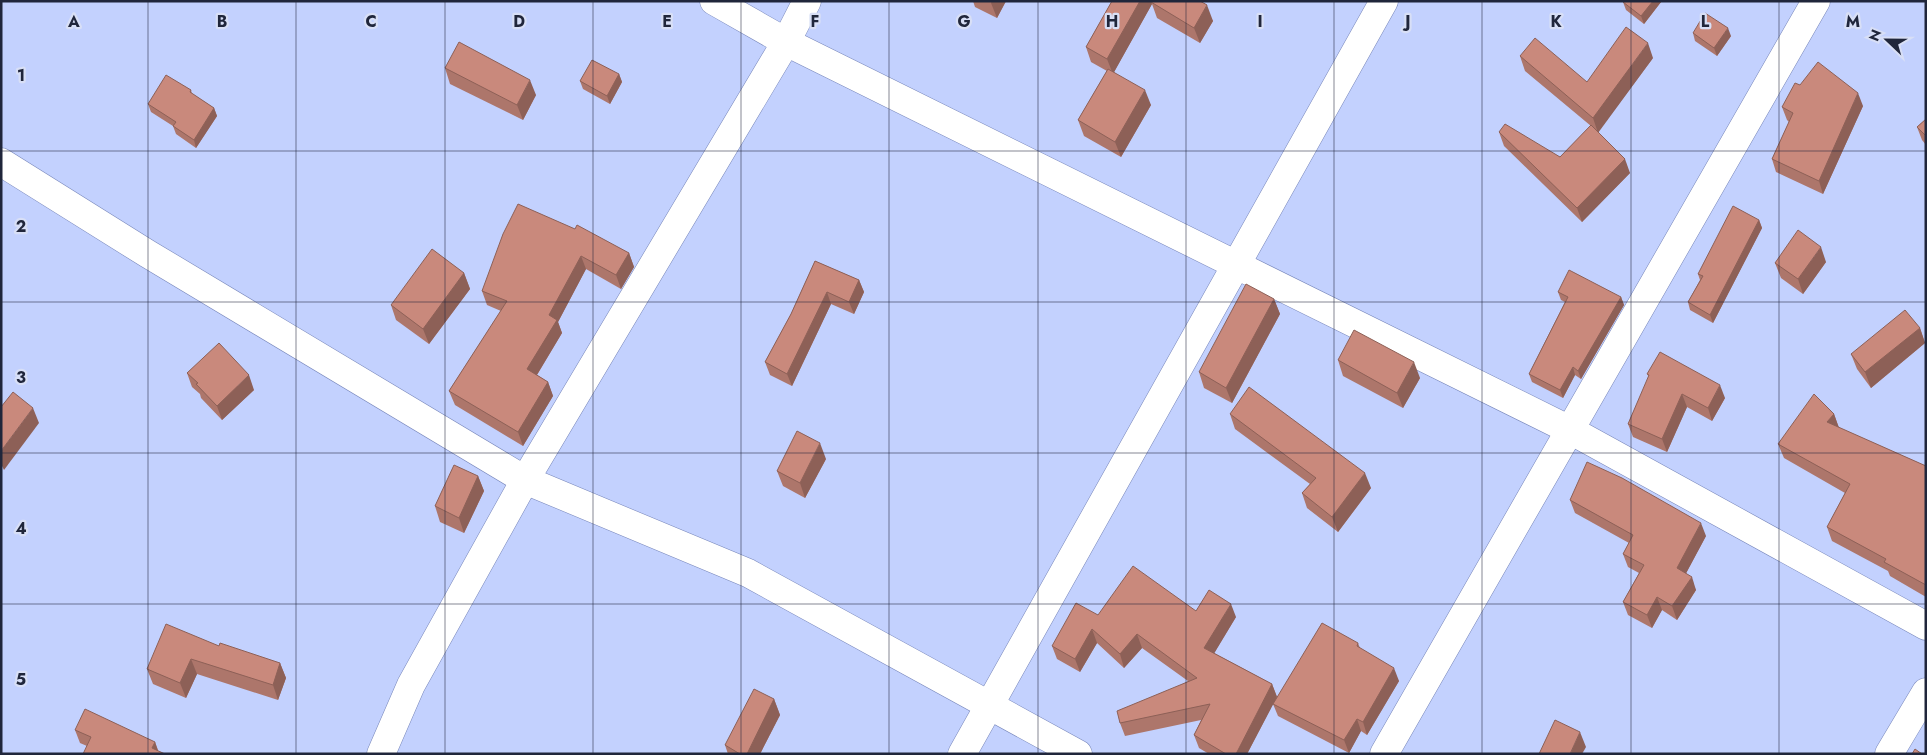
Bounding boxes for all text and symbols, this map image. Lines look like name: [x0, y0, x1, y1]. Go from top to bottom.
text: A: [67, 10, 80, 33]
text: B: [217, 10, 227, 33]
text: C: [365, 10, 377, 33]
text: D: [513, 10, 525, 33]
text: E: [662, 10, 672, 33]
text: F: [811, 10, 819, 33]
text: G: [957, 10, 971, 33]
text: H: [1106, 10, 1118, 33]
text: I: [1257, 10, 1263, 33]
text: J: [1402, 10, 1411, 33]
text: K: [1550, 10, 1562, 33]
text: L: [1701, 10, 1710, 33]
text: M: [1846, 10, 1860, 33]
north arrow: [1862, 15, 1912, 65]
text: N: [1864, 26, 1886, 44]
text: 1: [17, 64, 25, 87]
text: 2: [16, 215, 26, 238]
text: 3: [16, 366, 26, 389]
text: 4: [15, 517, 27, 540]
text: 5: [16, 668, 26, 691]

